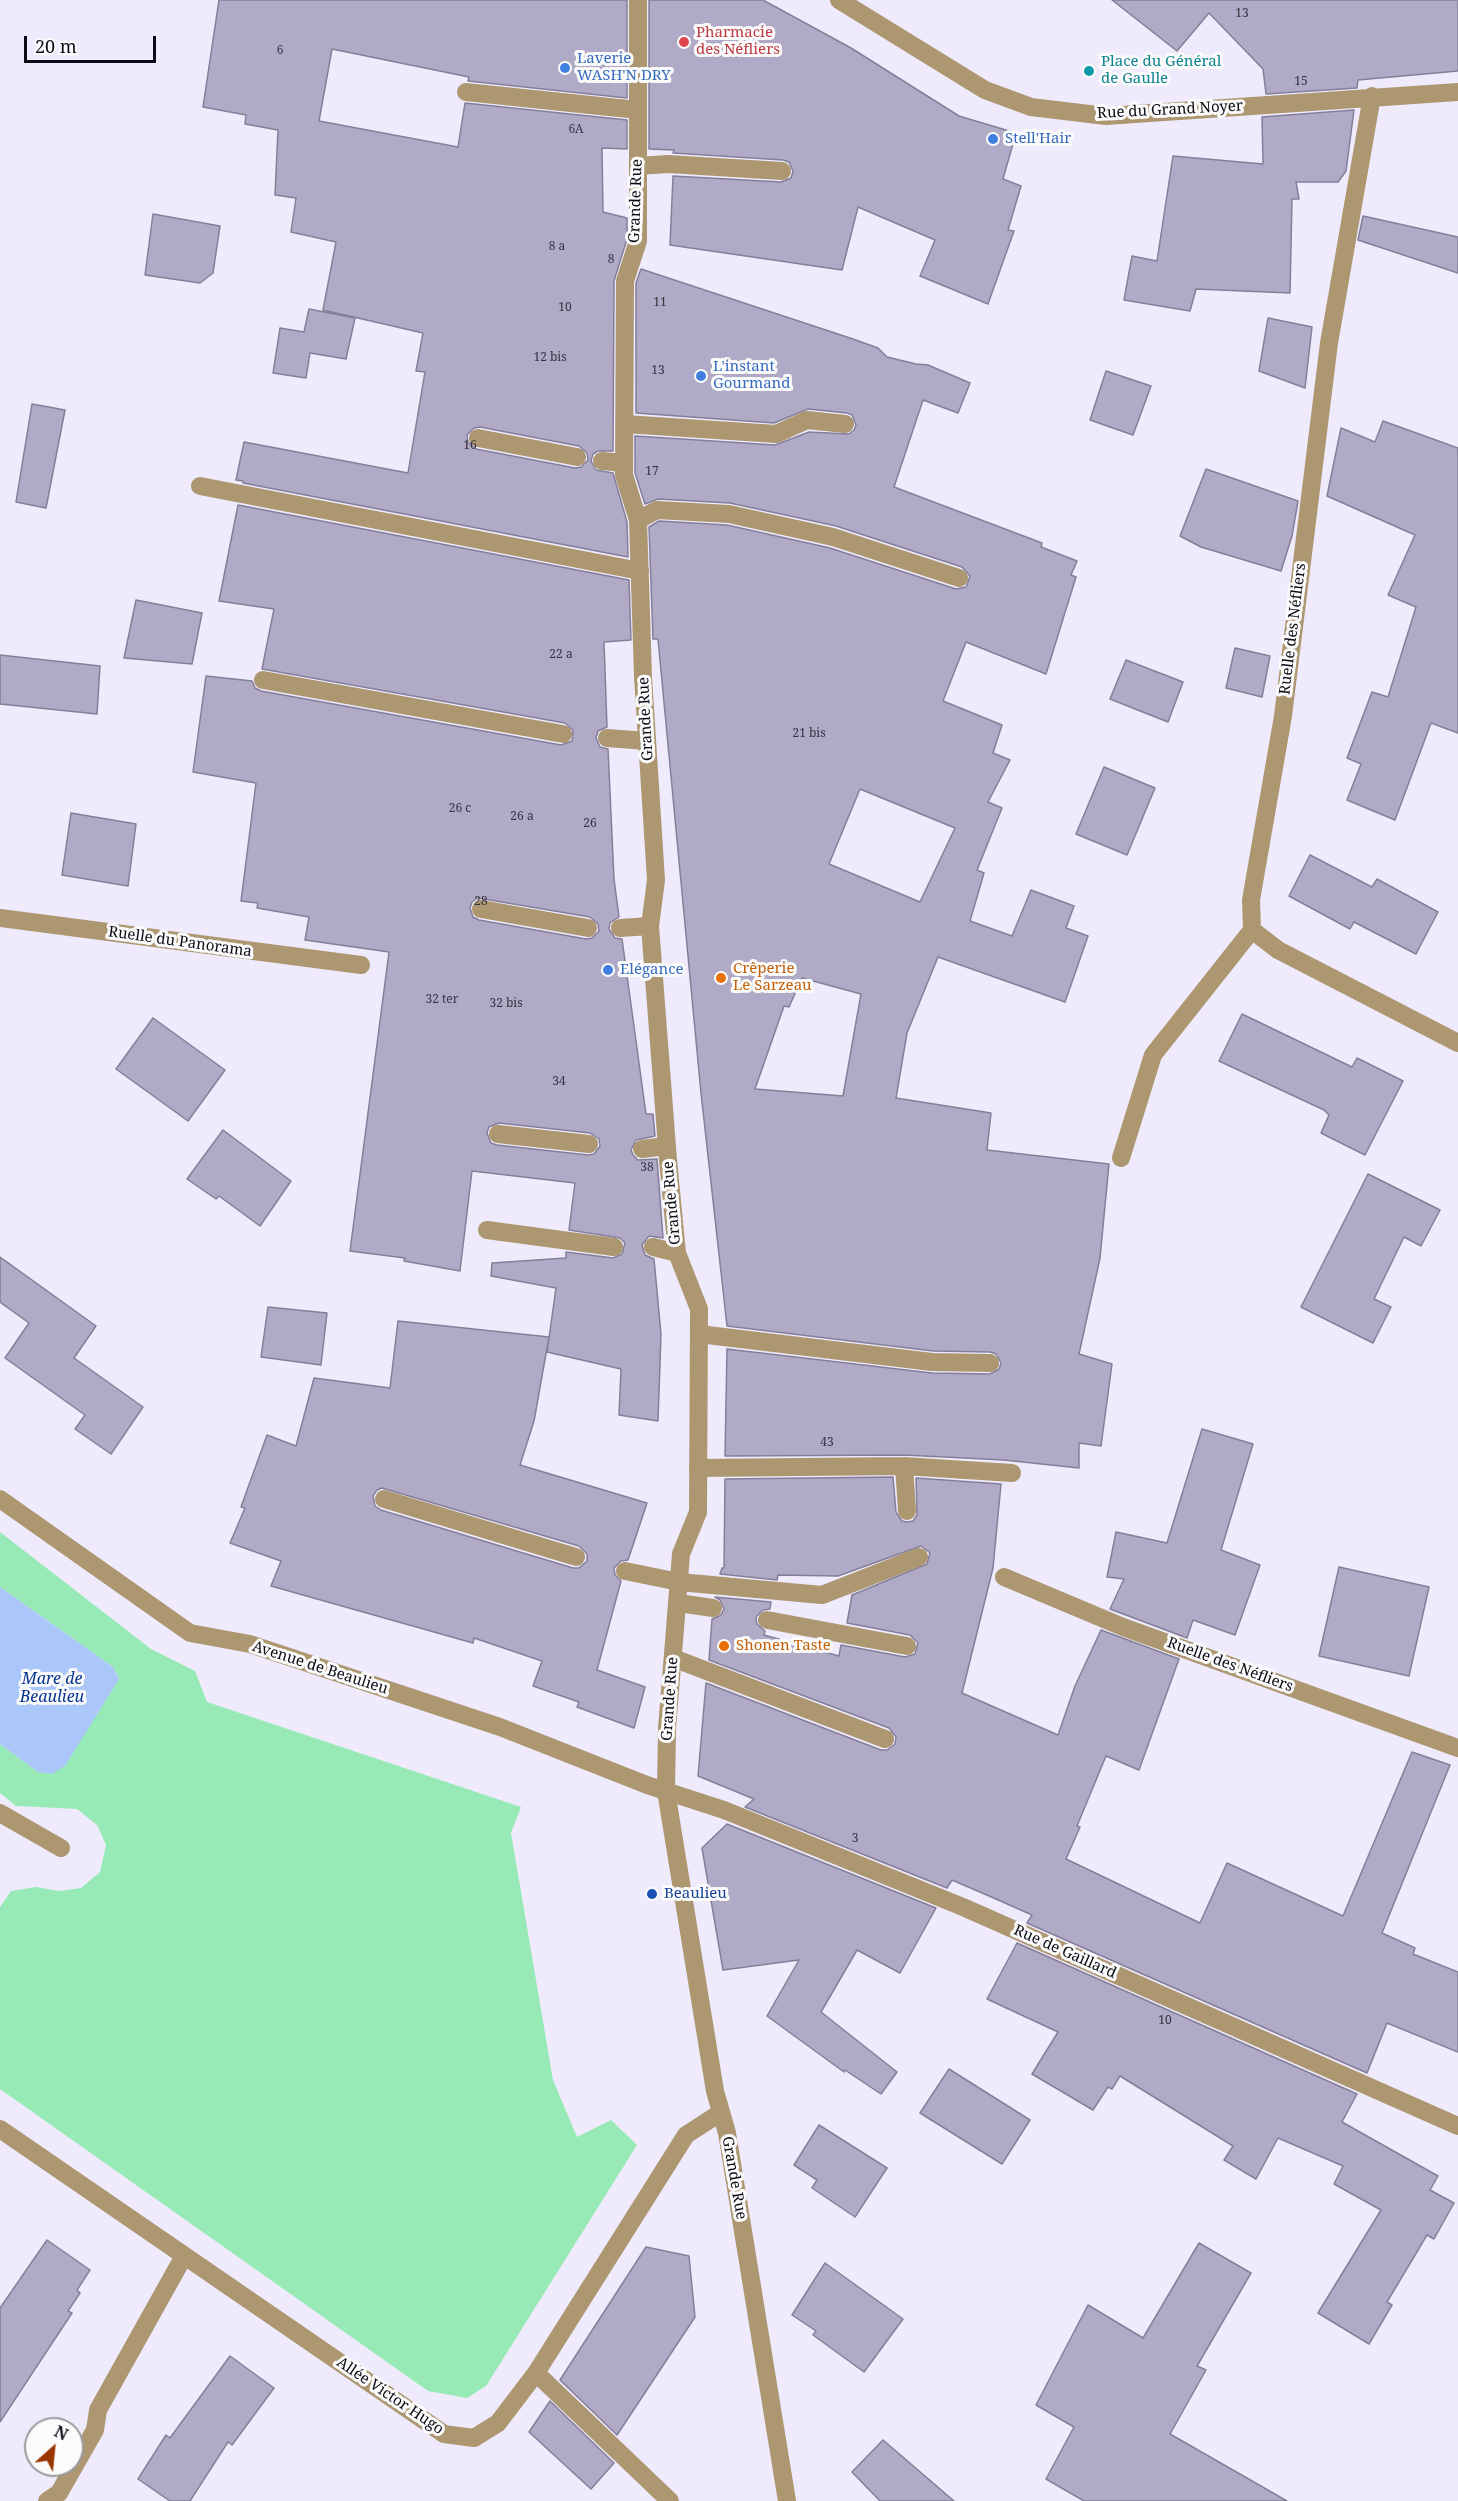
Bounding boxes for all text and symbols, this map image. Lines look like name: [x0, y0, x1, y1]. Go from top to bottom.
house number: 13: [1235, 7, 1249, 21]
scale bar: [27, 24, 159, 62]
place label: Pharmacie des Néfliers: [696, 24, 780, 59]
text: 20 m: [35, 34, 77, 58]
marker: Pharmacie des Néfliers: [677, 35, 691, 49]
house number: 6: [277, 44, 283, 58]
place label: Laverie WASH'N DRY: [577, 50, 671, 85]
place label: Place du Général de Gaulle: [1101, 53, 1221, 88]
marker: Laverie WASH'N DRY: [558, 61, 572, 75]
marker: Place du Général de Gaulle: [1082, 64, 1096, 78]
house number: 15: [1294, 75, 1308, 89]
street label: Rue du Grand Noyer: [1097, 97, 1243, 123]
house number: 6A: [568, 123, 584, 137]
place label: Stell'Hair: [1005, 130, 1071, 148]
marker: Stell'Hair: [986, 132, 1000, 146]
street label: Grande Rue: [626, 159, 646, 243]
house number: 8 a: [549, 240, 565, 254]
house number: 8: [608, 253, 614, 267]
house number: 11: [653, 296, 667, 310]
house number: 10: [558, 301, 572, 315]
house number: 12 bis: [533, 351, 567, 365]
place label: L'instant Gourmand: [713, 358, 790, 393]
house number: 13: [651, 364, 665, 378]
marker: L'instant Gourmand: [694, 369, 708, 383]
house number: 16: [463, 439, 477, 453]
house number: 17: [645, 465, 659, 479]
street label: Ruelle des Néfliers: [1276, 562, 1310, 696]
house number: 22 a: [549, 648, 573, 662]
street label: Grande Rue: [635, 677, 657, 761]
house number: 21 bis: [792, 727, 826, 741]
house number: 26 c: [449, 802, 471, 816]
house number: 26 a: [510, 810, 534, 824]
house number: 26: [583, 817, 597, 831]
house number: 28: [474, 895, 488, 909]
street label: Ruelle du Panorama: [107, 923, 253, 961]
place label: Crêperie Le Sarzeau: [733, 960, 812, 995]
place label: Elégance: [620, 961, 684, 979]
marker: Elégance: [601, 963, 615, 977]
marker: Crêperie Le Sarzeau: [714, 971, 728, 985]
house number: 32 ter: [426, 993, 458, 1007]
house number: 32 bis: [489, 997, 523, 1011]
house number: 34: [552, 1075, 566, 1089]
street label: Grande Rue: [659, 1160, 685, 1246]
house number: 38: [640, 1161, 654, 1175]
house number: 43: [820, 1436, 834, 1450]
street label: Ruelle des Néfliers: [1165, 1634, 1295, 1696]
place label: Shonen Taste: [736, 1637, 831, 1655]
street label: Avenue de Beaulieu: [250, 1638, 390, 1698]
marker: Shonen Taste: [717, 1639, 731, 1653]
street label: Grande Rue: [658, 1656, 682, 1742]
water label: Mare de Beaulieu: [20, 1669, 84, 1707]
house number: 3: [852, 1832, 858, 1846]
place label: Beaulieu: [664, 1885, 727, 1903]
marker: Beaulieu: [645, 1887, 659, 1901]
street label: Rue de Gaillard: [1011, 1921, 1119, 1983]
house number: 10: [1158, 2014, 1172, 2028]
street label: Grande Rue: [718, 2135, 750, 2221]
street label: Allée Victor Hugo: [333, 2354, 447, 2438]
north arrow: [24, 2417, 84, 2477]
text: N: [51, 2420, 72, 2445]

